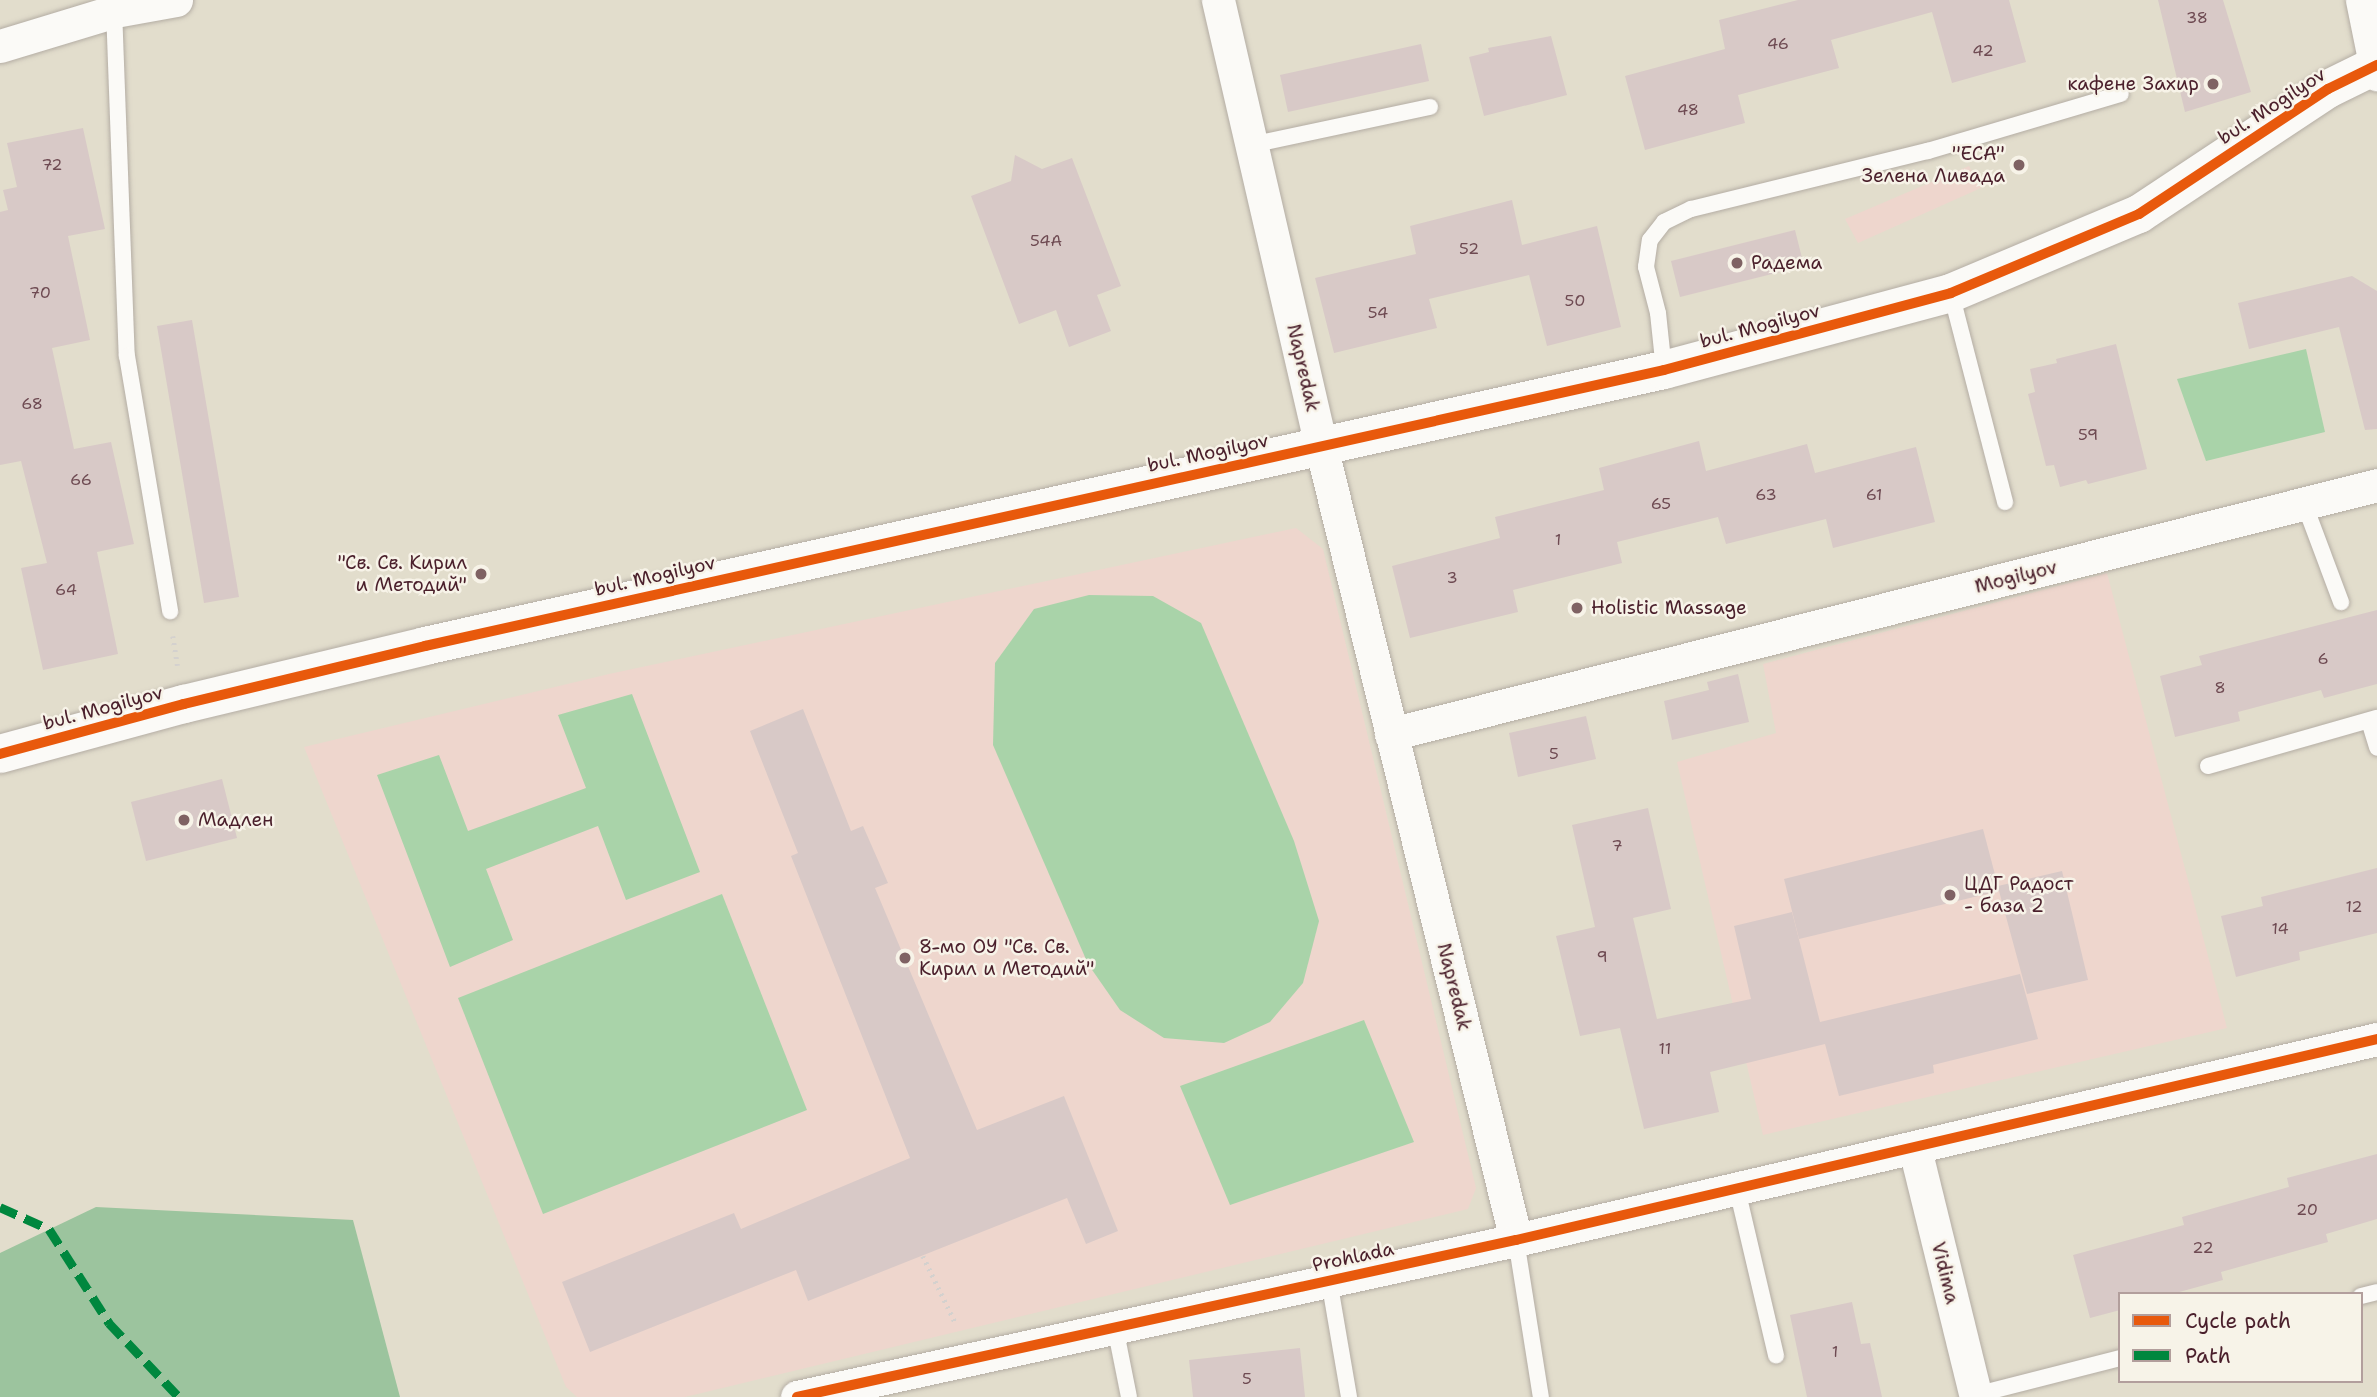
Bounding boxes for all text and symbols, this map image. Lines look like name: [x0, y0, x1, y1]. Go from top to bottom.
house number: 38: [2186, 8, 2208, 28]
house number: 46: [1767, 34, 1789, 54]
house number: 42: [1972, 41, 1994, 61]
street label: bul. Mogilyov: [2214, 63, 2330, 149]
place label: кафене Захир: [2067, 73, 2199, 95]
marker: кафене Захир: [2205, 76, 2221, 92]
house number: 48: [1677, 100, 1699, 120]
place label: ''ЕСА'' Зелена Ливада: [1862, 143, 2005, 187]
house number: 72: [41, 155, 63, 175]
marker: ''ЕСА'' Зелена Ливада: [2011, 157, 2027, 173]
house number: 54А: [1030, 231, 1062, 251]
house number: 52: [1459, 239, 1479, 259]
place label: Радема: [1751, 252, 1822, 274]
marker: Радема: [1729, 255, 1745, 271]
house number: 70: [29, 283, 51, 303]
house number: 50: [1565, 291, 1585, 311]
street label: bul. Mogilyov: [1697, 299, 1823, 353]
house number: 54: [1368, 303, 1388, 323]
street label: Napredak: [1282, 322, 1324, 414]
house number: 68: [21, 394, 43, 414]
house number: 59: [2078, 425, 2098, 445]
street label: bul. Mogilyov: [1145, 429, 1271, 477]
house number: 66: [70, 470, 92, 490]
house number: 63: [1755, 485, 1777, 505]
house number: 61: [1866, 485, 1882, 505]
house number: 65: [1651, 494, 1671, 514]
house number: 1: [1555, 530, 1561, 550]
street label: bul. Mogilyov: [592, 551, 718, 601]
place label: "Св. Св. Кирил и Методий": [337, 552, 467, 596]
street label: Mogilyov: [1972, 556, 2060, 598]
marker: "Св. Св. Кирил и Методий": [473, 566, 489, 582]
house number: 3: [1446, 568, 1458, 588]
house number: 64: [55, 580, 77, 600]
place label: Holistic Massage: [1591, 597, 1747, 619]
marker: Holistic Massage: [1569, 600, 1585, 616]
house number: 6: [2317, 649, 2329, 669]
house number: 8: [2214, 678, 2226, 698]
street label: bul. Mogilyov: [40, 681, 166, 735]
house number: 5: [1549, 744, 1559, 764]
place label: Мадлен: [198, 809, 273, 831]
marker: Мадлен: [176, 812, 192, 828]
house number: 7: [1611, 836, 1623, 856]
place label: ЦДГ Радост - база 2: [1964, 873, 2073, 917]
marker: ЦДГ Радост - база 2: [1942, 887, 1958, 903]
house number: 12: [2345, 897, 2363, 917]
house number: 14: [2271, 919, 2289, 939]
place label: 8-мо ОУ "Св. Св. Кирил и Методий": [919, 936, 1095, 980]
street label: Napredak: [1432, 941, 1476, 1033]
house number: 9: [1596, 947, 1608, 967]
marker: 8-мо ОУ "Св. Св. Кирил и Методий": [897, 950, 913, 966]
house number: 11: [1659, 1039, 1671, 1059]
house number: 20: [2296, 1200, 2318, 1220]
street label: Prohlada: [1310, 1237, 1396, 1277]
house number: 22: [2192, 1238, 2214, 1258]
street label: Vidima: [1926, 1240, 1964, 1306]
legend: [2118, 1292, 2363, 1383]
text: Cycle path: [2185, 1307, 2291, 1335]
house number: 1: [1832, 1342, 1838, 1362]
text: Path: [2185, 1342, 2231, 1370]
house number: 5: [1242, 1369, 1252, 1389]

